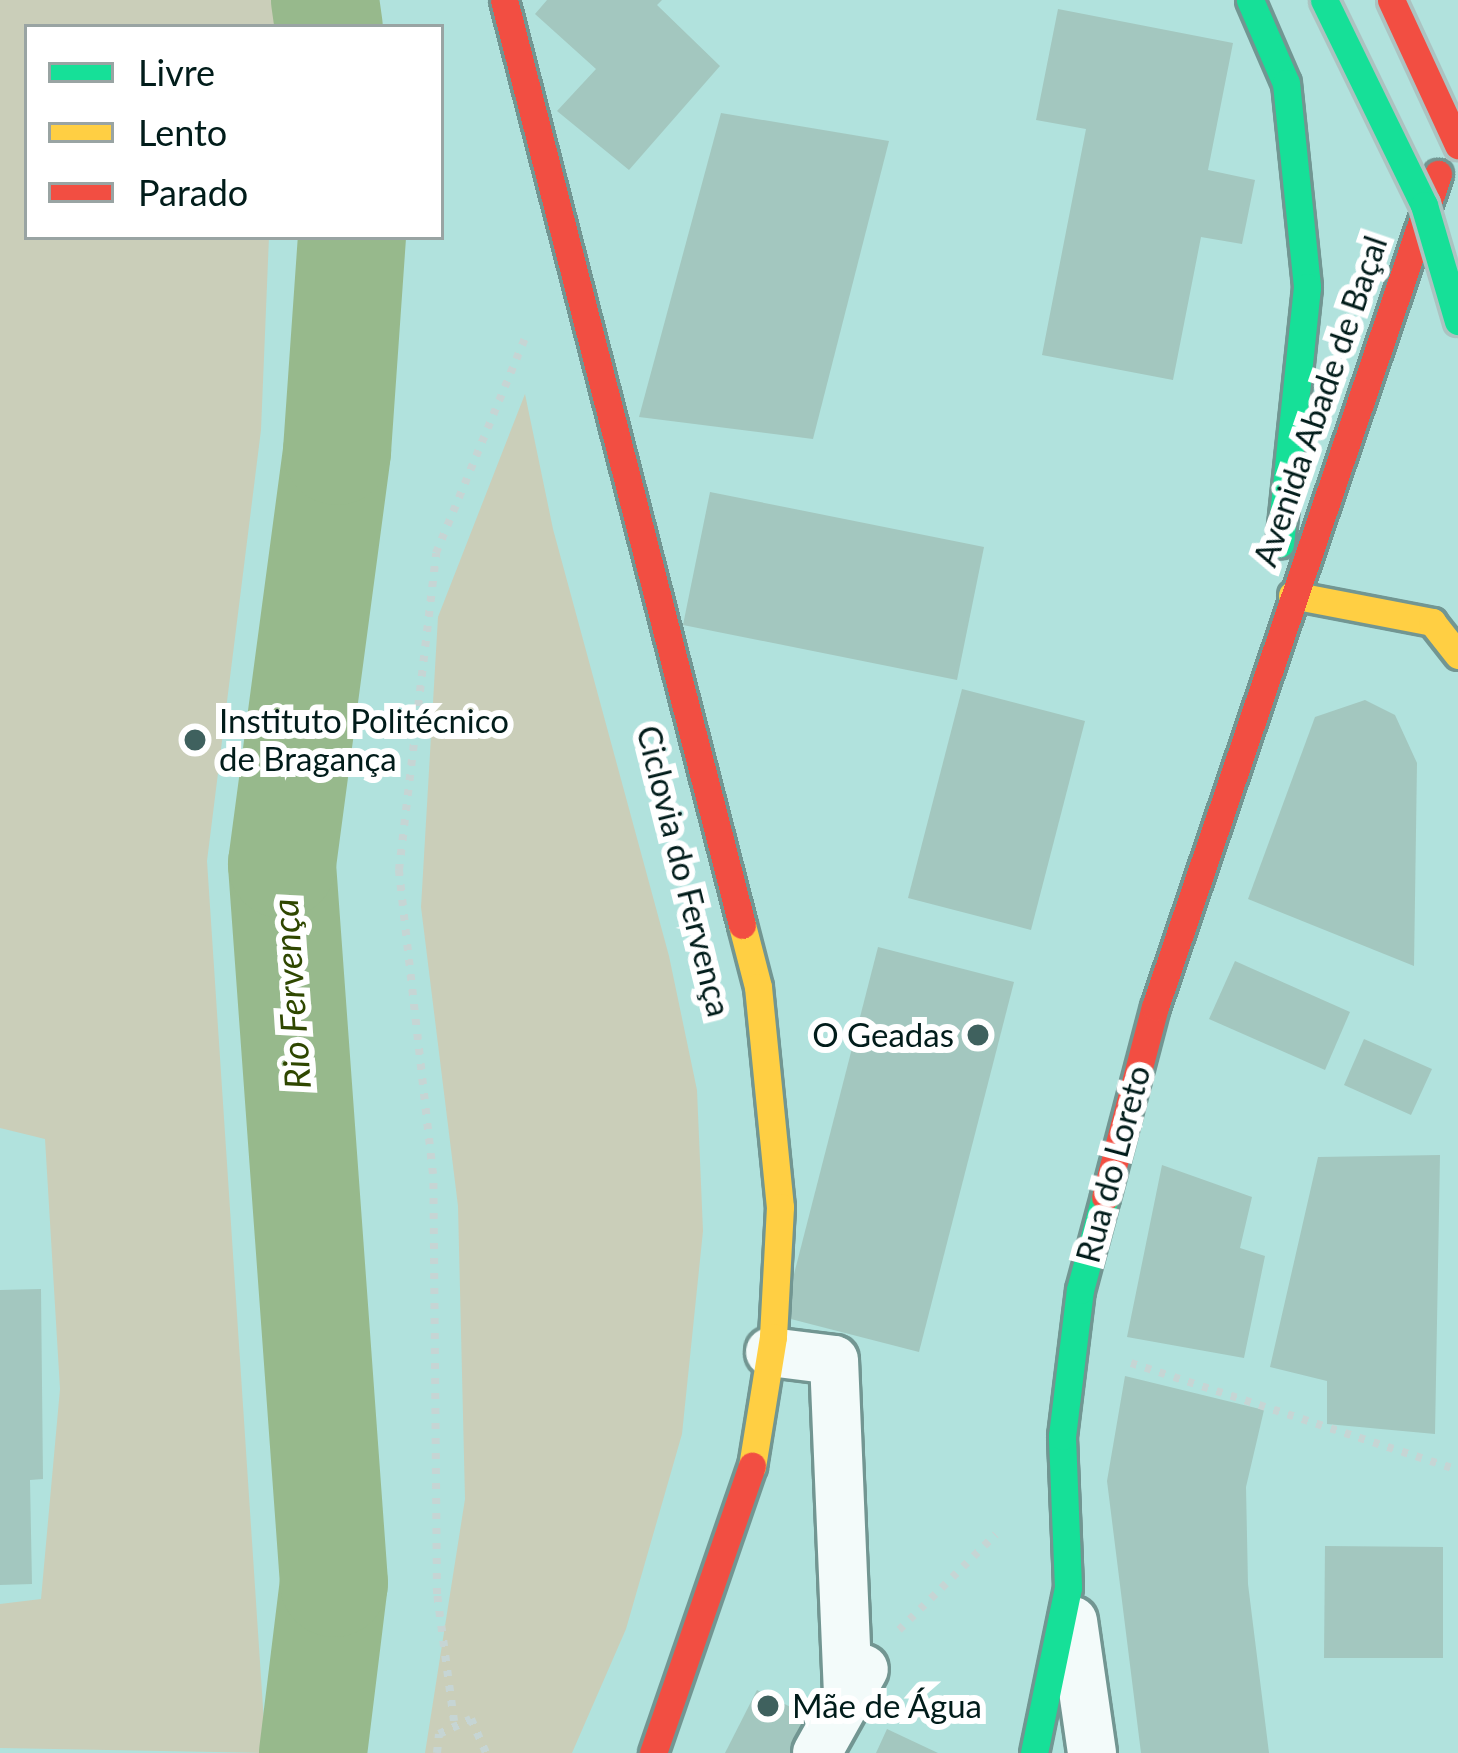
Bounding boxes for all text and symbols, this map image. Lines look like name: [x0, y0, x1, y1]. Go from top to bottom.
legend: [24, 24, 444, 240]
text: Livre: [138, 50, 215, 94]
text: Lento: [138, 110, 227, 154]
text: Parado: [138, 170, 248, 214]
street label: Avenida Abade de Baçal: [1245, 230, 1395, 572]
place label: Instituto Politécnico de Bragança: [219, 701, 509, 779]
street label: Ciclovia do Fervença: [629, 721, 739, 1021]
marker: Instituto Politécnico de Bragança: [182, 727, 208, 753]
water label: Rio Fervença: [263, 897, 319, 1091]
place label: O Geadas: [812, 1015, 954, 1055]
marker: O Geadas: [965, 1022, 991, 1048]
street label: Rua do Loreto: [1068, 1061, 1158, 1267]
place label: Mãe de Água: [792, 1686, 983, 1726]
marker: Mãe de Água: [755, 1693, 781, 1719]

